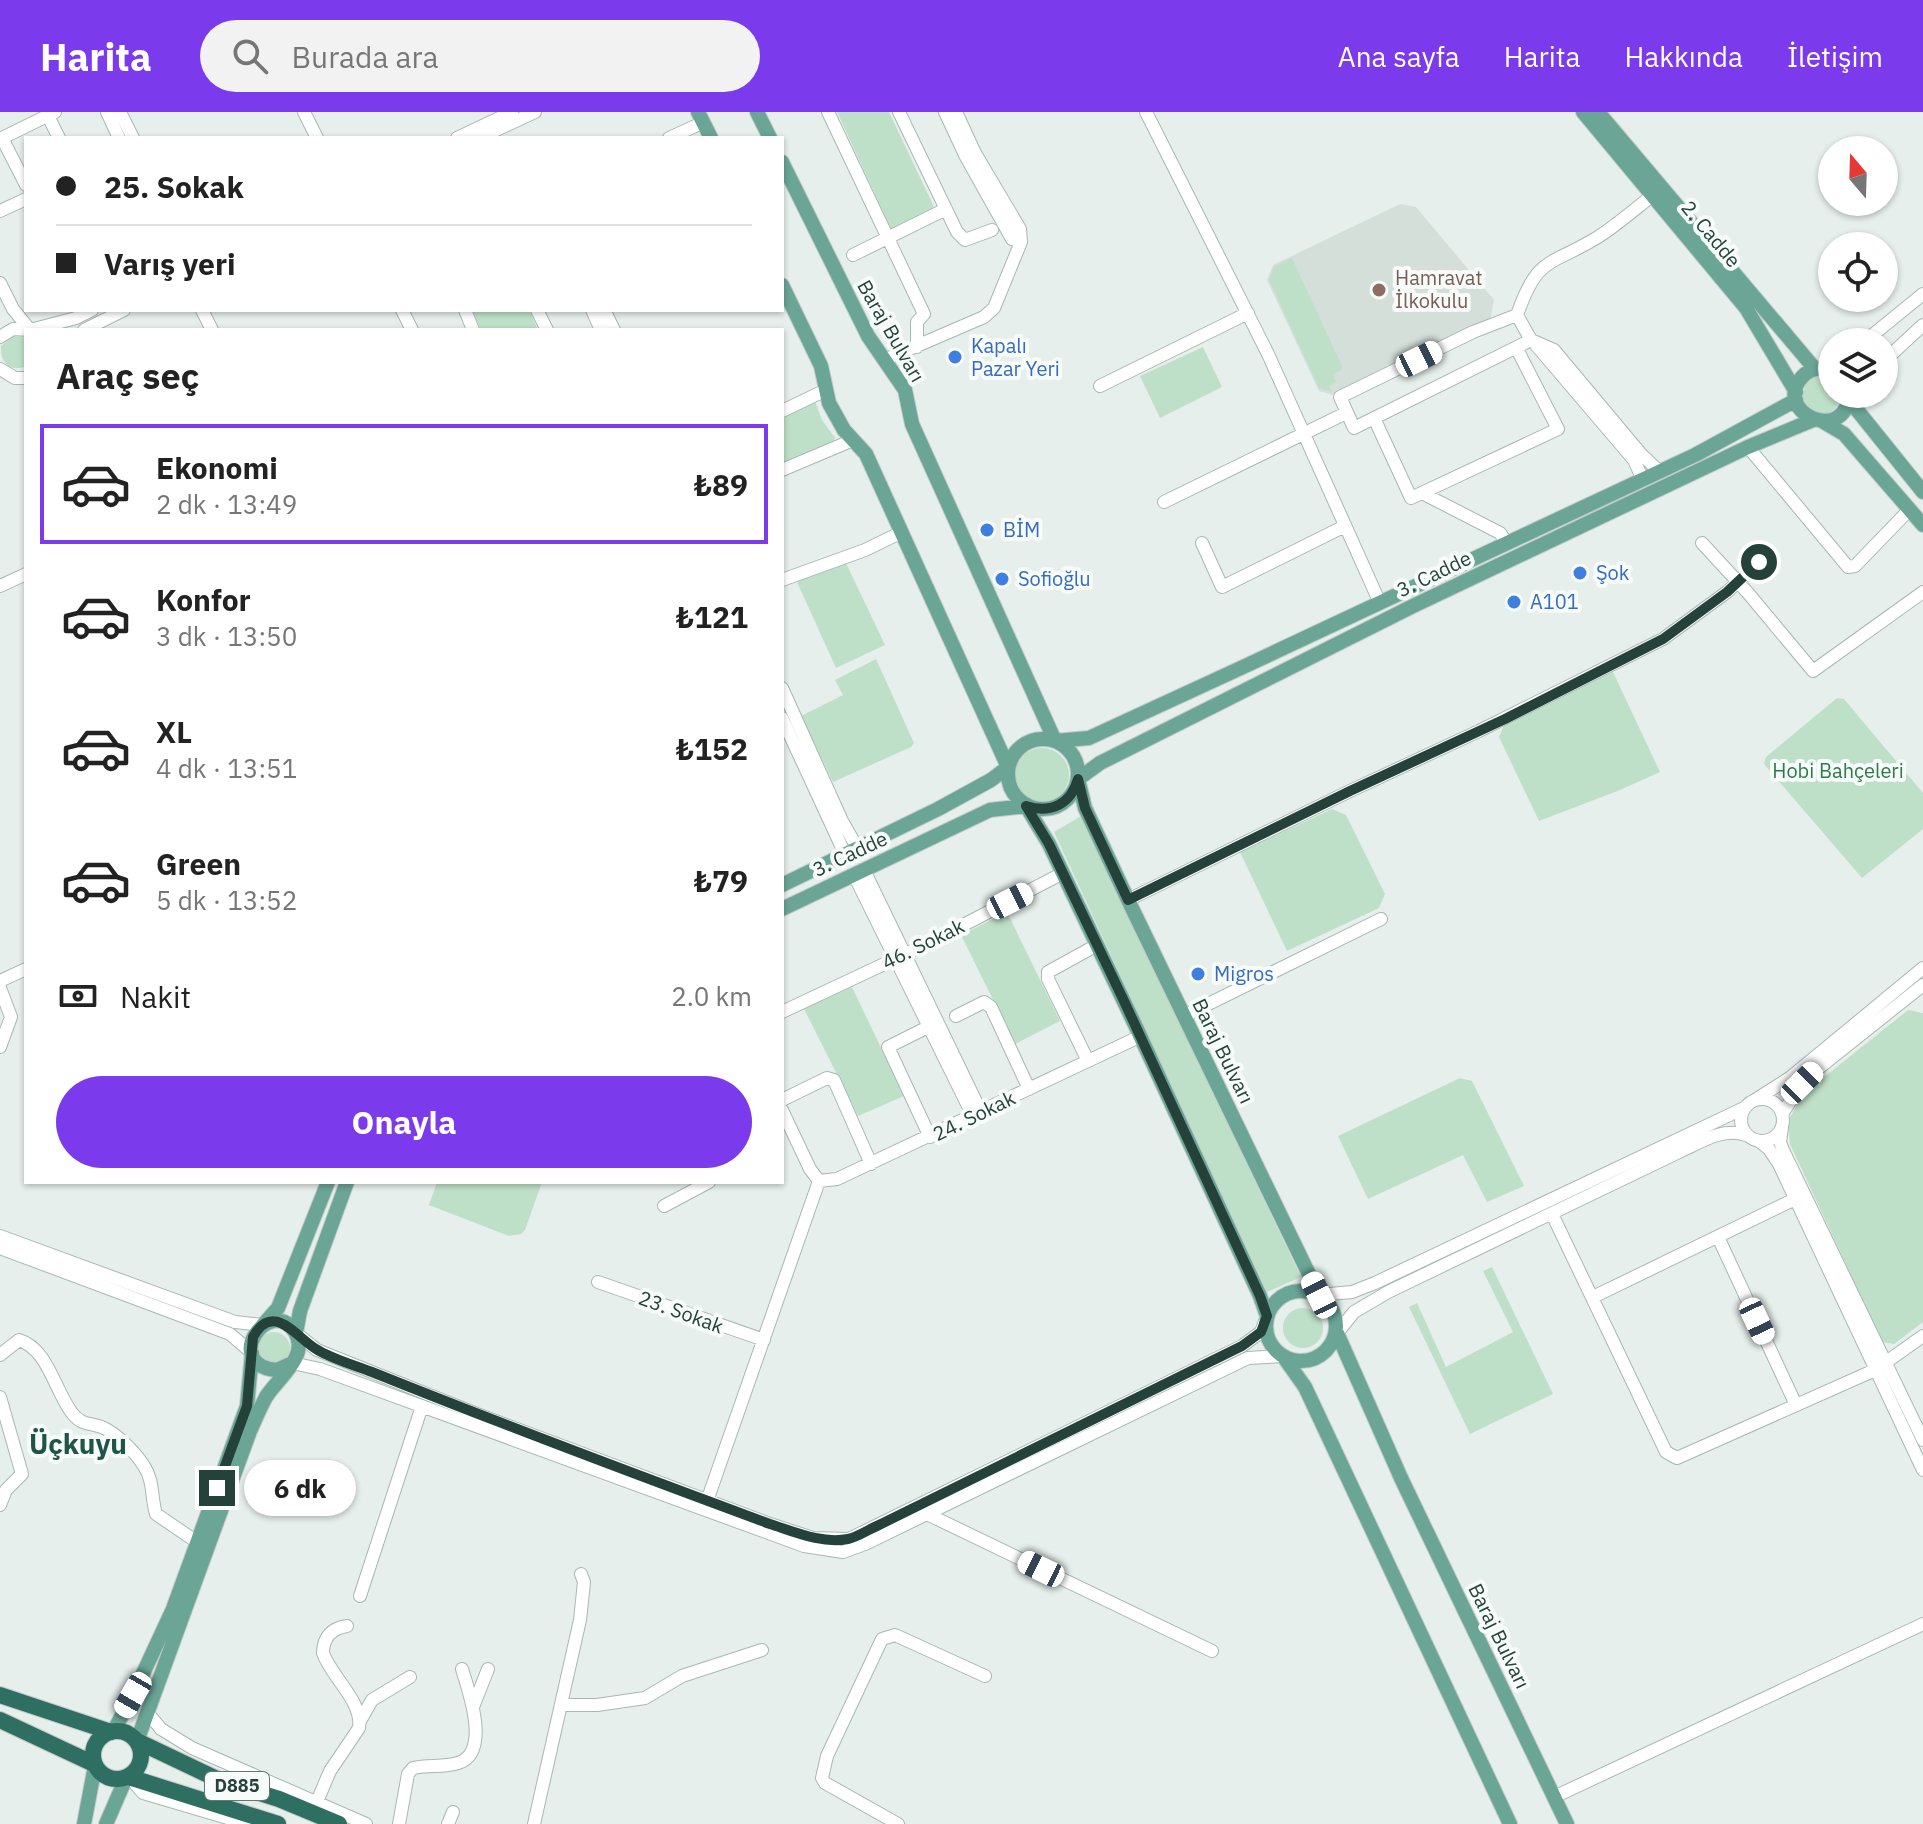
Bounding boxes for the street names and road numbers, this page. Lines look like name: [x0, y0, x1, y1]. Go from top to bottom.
street label: 2. Cadde: [1676, 195, 1747, 273]
street label: Baraj Bulvarı: [851, 275, 932, 387]
street label: 3. Cadde: [1392, 544, 1475, 603]
street label: 3. Cadde: [808, 825, 892, 883]
street label: 46. Sokak: [877, 912, 969, 975]
street label: Baraj Bulvarı: [1186, 994, 1261, 1108]
street label: 24. Sokak: [928, 1084, 1020, 1147]
street label: 23. Sokak: [635, 1284, 728, 1340]
street label: Baraj Bulvarı: [1462, 1579, 1537, 1693]
road number: D885: [205, 1772, 269, 1800]

